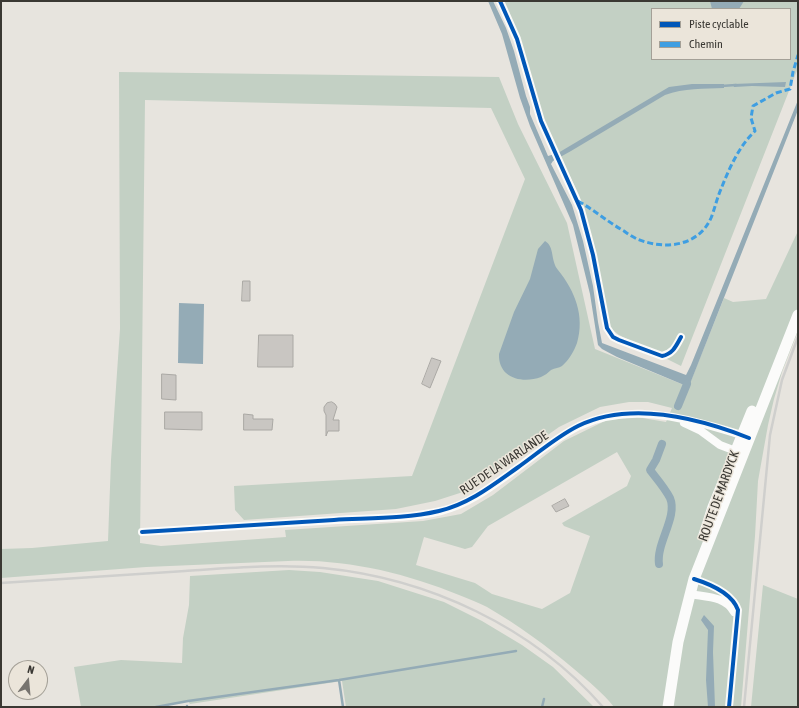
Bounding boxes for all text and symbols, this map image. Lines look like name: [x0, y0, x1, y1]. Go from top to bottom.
legend: [651, 8, 791, 60]
text: Piste cyclable: [689, 17, 749, 31]
text: Chemin: [689, 37, 723, 51]
street label: RUE DE LA WARLANDE: [457, 428, 551, 498]
street label: ROUTE DE MARDYCK: [695, 449, 743, 543]
north arrow: [8, 660, 48, 700]
text: N: [26, 663, 36, 676]

